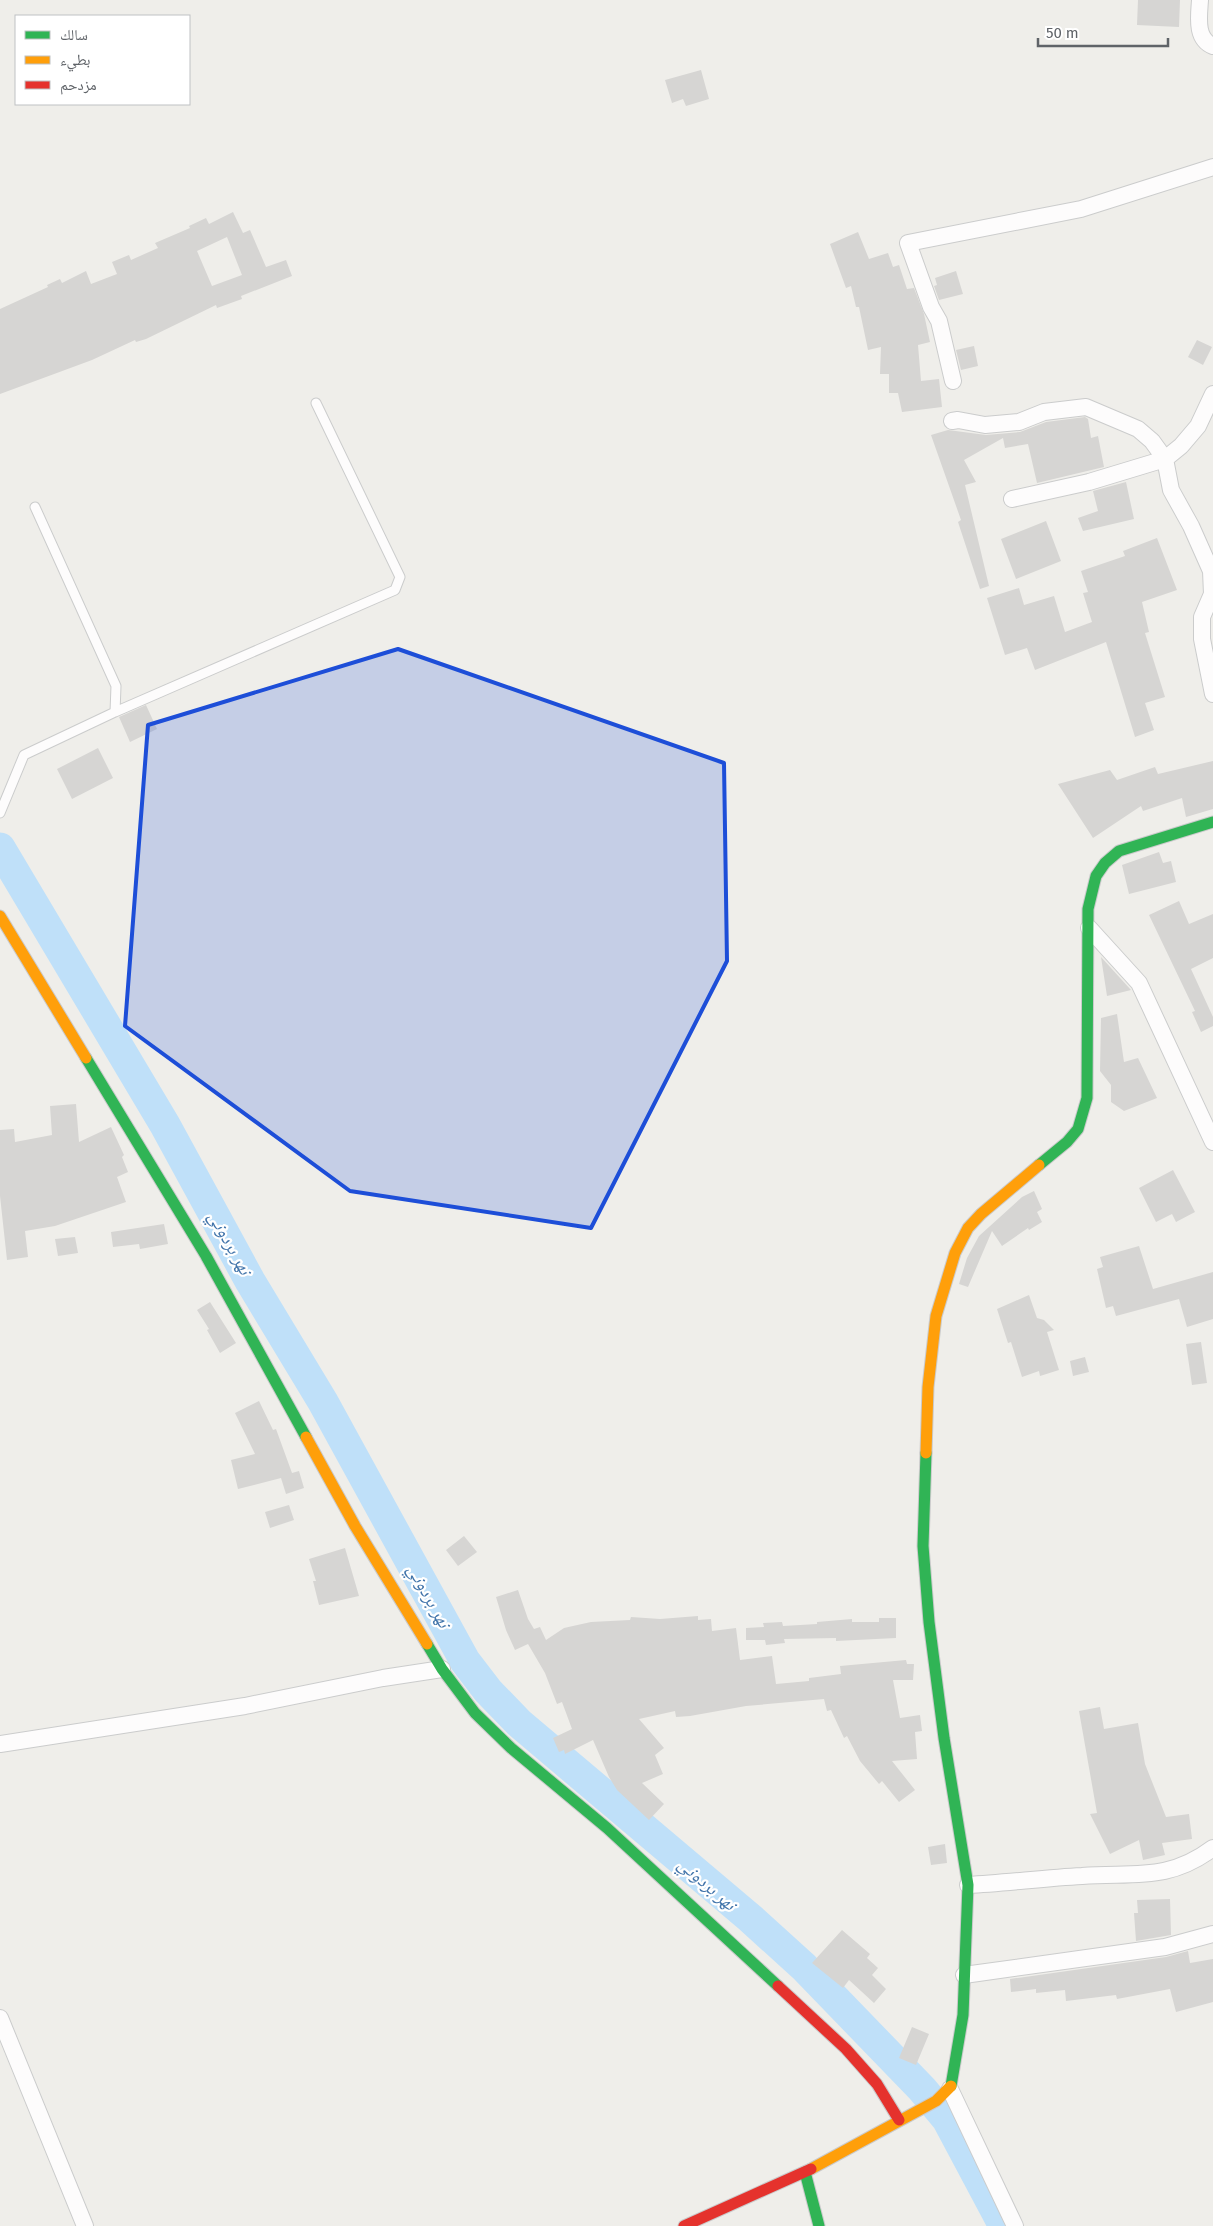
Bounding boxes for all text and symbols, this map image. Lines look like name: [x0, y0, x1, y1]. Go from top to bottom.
legend: [15, 15, 190, 105]
scale bar: [1038, 15, 1168, 47]
text: 50 m: [1046, 24, 1079, 42]
text: سالك: [60, 26, 88, 44]
text: بطيء: [60, 51, 90, 72]
text: مزدحم: [60, 76, 97, 95]
water label: نهر بردوني: [200, 1207, 258, 1283]
water label: نهر بردوني: [399, 1560, 457, 1636]
water label: نهر بردوني: [671, 1853, 743, 1920]

